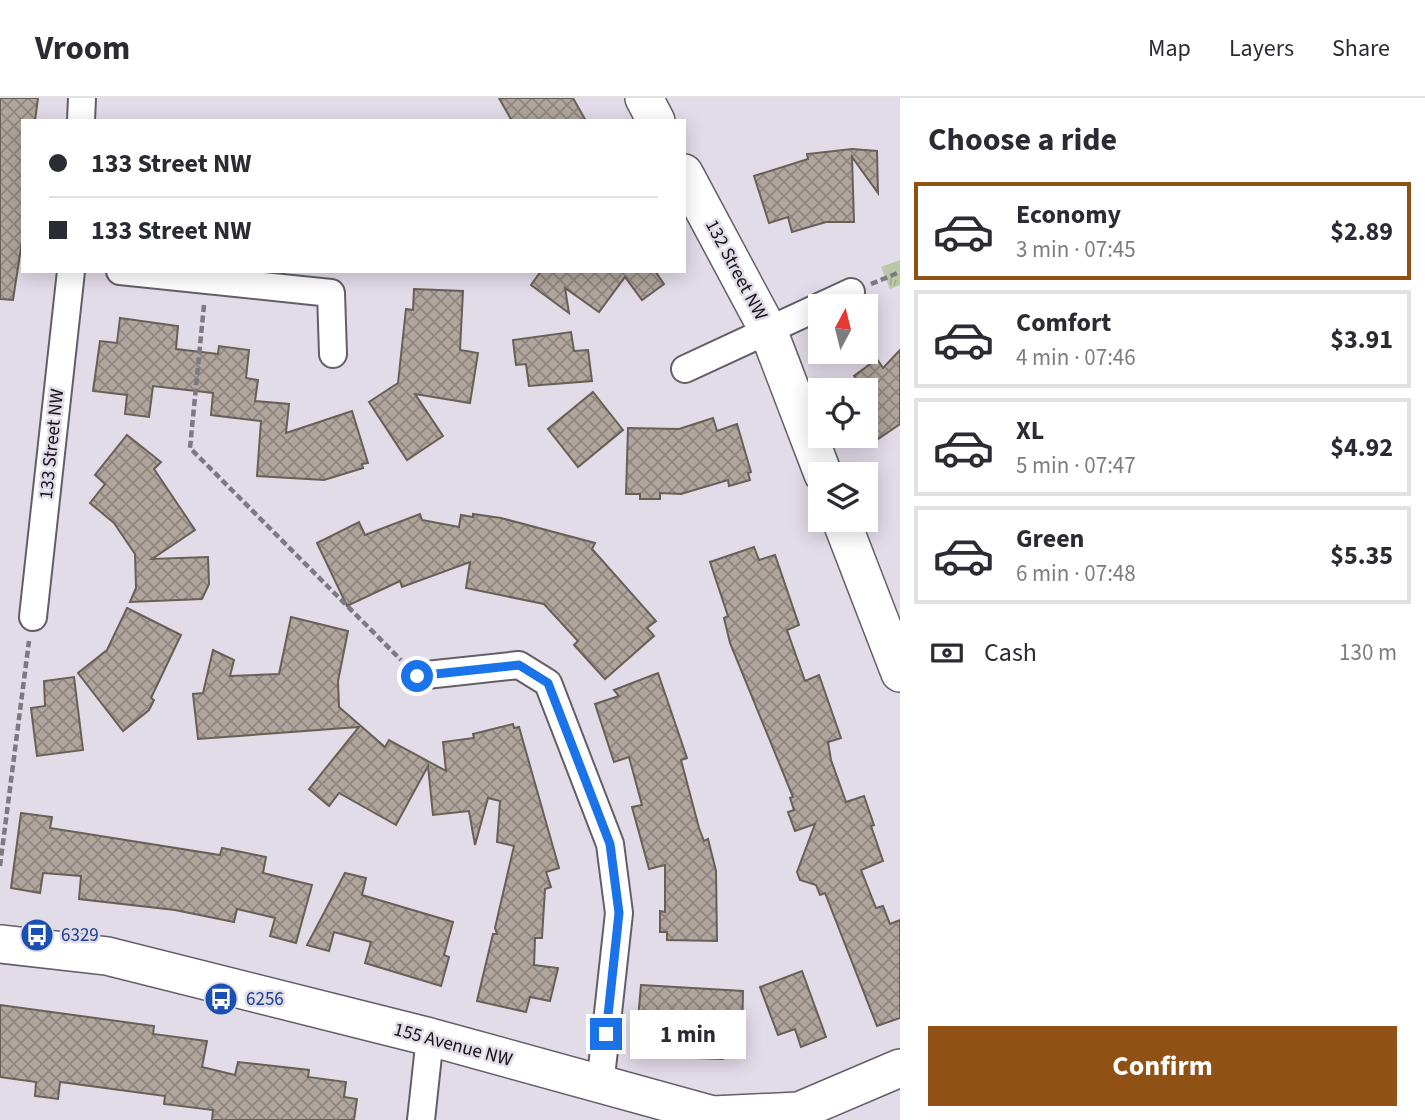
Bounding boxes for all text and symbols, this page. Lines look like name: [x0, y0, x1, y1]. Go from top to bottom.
text: Vroom: [35, 25, 130, 72]
text: Map: [1148, 31, 1191, 66]
text: Layers: [1229, 31, 1294, 66]
text: Share: [1332, 31, 1390, 66]
text: Choose a ride: [928, 117, 1117, 163]
text: 133 Street NW: [91, 145, 251, 182]
text: Economy: [1016, 196, 1121, 233]
icon: car: [932, 200, 995, 263]
text: 133 Street NW: [91, 212, 251, 249]
text: $2.89: [1330, 213, 1393, 250]
street label: 132 Street NW: [698, 215, 774, 325]
text: 3 min · 07:45: [1016, 233, 1136, 266]
north arrow: [808, 294, 878, 364]
map controls: [808, 294, 878, 532]
text: Comfort: [1016, 304, 1111, 341]
icon: car: [932, 308, 995, 371]
text: $3.91: [1330, 321, 1393, 358]
text: 4 min · 07:46: [1016, 341, 1136, 374]
button: locate: [808, 378, 878, 448]
street label: 133 Street NW: [33, 387, 71, 500]
text: XL: [1016, 412, 1044, 449]
icon: car: [932, 416, 995, 479]
text: $4.92: [1330, 429, 1393, 466]
text: 5 min · 07:47: [1016, 449, 1136, 482]
button: layers: [808, 462, 878, 532]
text: Green: [1016, 520, 1084, 557]
icon: car: [932, 524, 995, 587]
text: $5.35: [1330, 537, 1393, 574]
text: 6 min · 07:48: [1016, 557, 1136, 590]
icon: cash: [928, 634, 966, 672]
text: Cash: [984, 634, 1037, 671]
text: 130 m: [1339, 636, 1397, 669]
route start: [401, 660, 433, 692]
bus stop icon: 6329: [18, 916, 56, 954]
place label: 6329: [61, 922, 99, 949]
bus stop icon: 6256: [202, 980, 240, 1018]
place label: 6256: [246, 986, 284, 1013]
callout: 1 min: [630, 1010, 746, 1058]
street label: 155 Avenue NW: [391, 1016, 515, 1074]
route end: [590, 1018, 622, 1050]
text: 1 min: [660, 1018, 716, 1051]
button: Confirm: [928, 1026, 1397, 1106]

